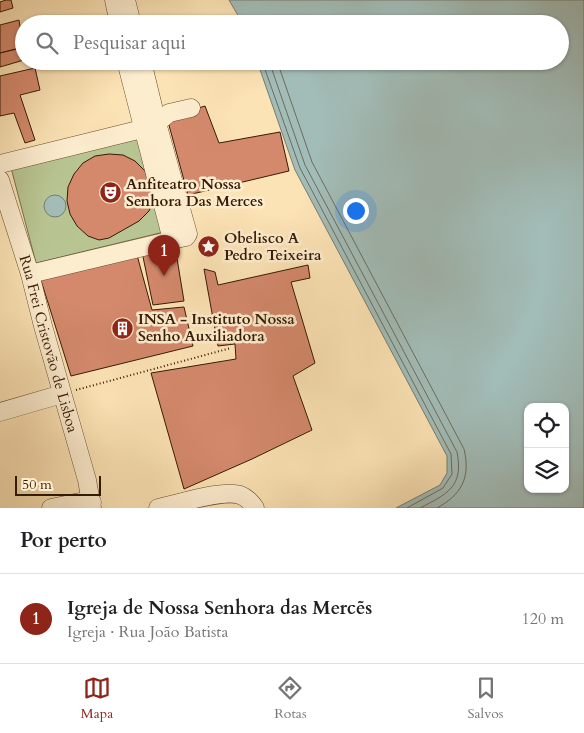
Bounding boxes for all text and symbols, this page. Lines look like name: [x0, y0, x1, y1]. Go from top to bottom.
search box: [15, 15, 569, 70]
icon: search: [33, 29, 61, 57]
text: Pesquisar aqui: [73, 30, 186, 56]
place label: Anfiteatro Nossa Senhora Das Merces: [126, 174, 263, 211]
theatre icon: Anfiteatro Nossa Senhora Das Merces: [98, 181, 122, 205]
your location: [343, 198, 369, 224]
place label: Obelisco A Pedro Teixeira: [224, 228, 322, 265]
pin: 1: [148, 235, 180, 276]
place icon: Obelisco A Pedro Teixeira: [196, 235, 220, 259]
street label: Rua Frei Cristovão de Lisboa: [15, 252, 83, 435]
place label: INSA - Instituto Nossa Senho Auxiliadora: [138, 309, 295, 346]
building icon: INSA - Instituto Nossa Senho Auxiliadora: [110, 316, 134, 340]
map controls: [524, 403, 569, 493]
button: locate: [524, 403, 569, 448]
button: layers: [524, 448, 569, 493]
scale bar: [15, 473, 101, 496]
text: 50 m: [22, 475, 52, 494]
text: Por perto: [20, 526, 107, 555]
text: Igreja de Nossa Senhora das Mercẽs: [67, 595, 372, 621]
text: 1: [32, 608, 40, 630]
text: 120 m: [522, 608, 564, 630]
text: Igreja · Rua João Batista: [67, 621, 228, 643]
tab: Mapa: [80, 674, 113, 723]
tab: Rotas: [274, 674, 307, 723]
tab: Salvos: [468, 674, 504, 723]

